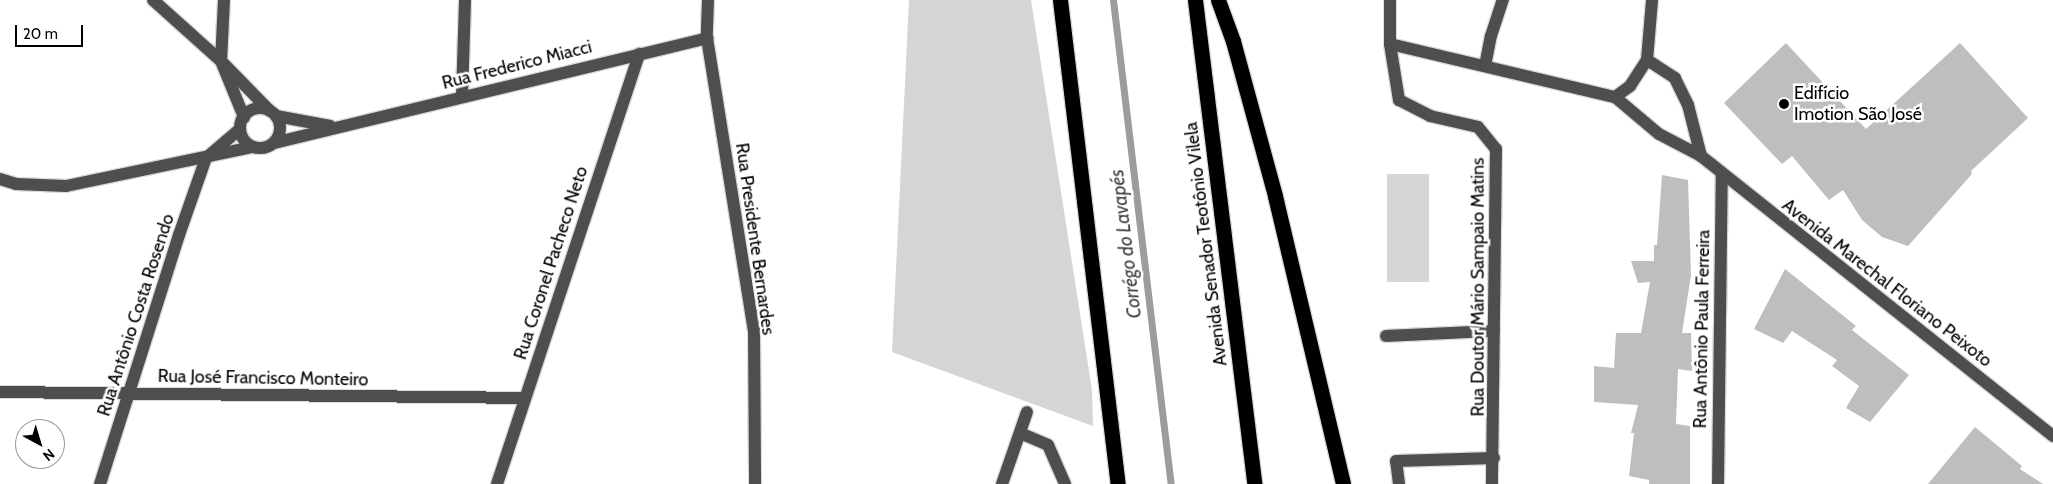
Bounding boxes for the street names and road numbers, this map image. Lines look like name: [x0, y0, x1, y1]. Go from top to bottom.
street label: Rua Frederico Miacci: [440, 36, 594, 94]
street label: Avenida Senador Teotônio Vilela: [1180, 121, 1232, 367]
street label: Rua Presidente Bernardes: [731, 142, 779, 336]
street label: Rua Doutor Mário Sampaio Matins: [1467, 157, 1489, 417]
street label: Rua Coronel Pacheco Neto: [510, 164, 592, 362]
street label: Avenida Marechal Floriano Peixoto: [1778, 194, 1996, 372]
street label: Rua Antônio Costa Rosendo: [93, 211, 179, 419]
street label: Rua Antônio Paula Ferreira: [1689, 229, 1715, 429]
street label: Rua José Francisco Monteiro: [158, 365, 368, 391]

